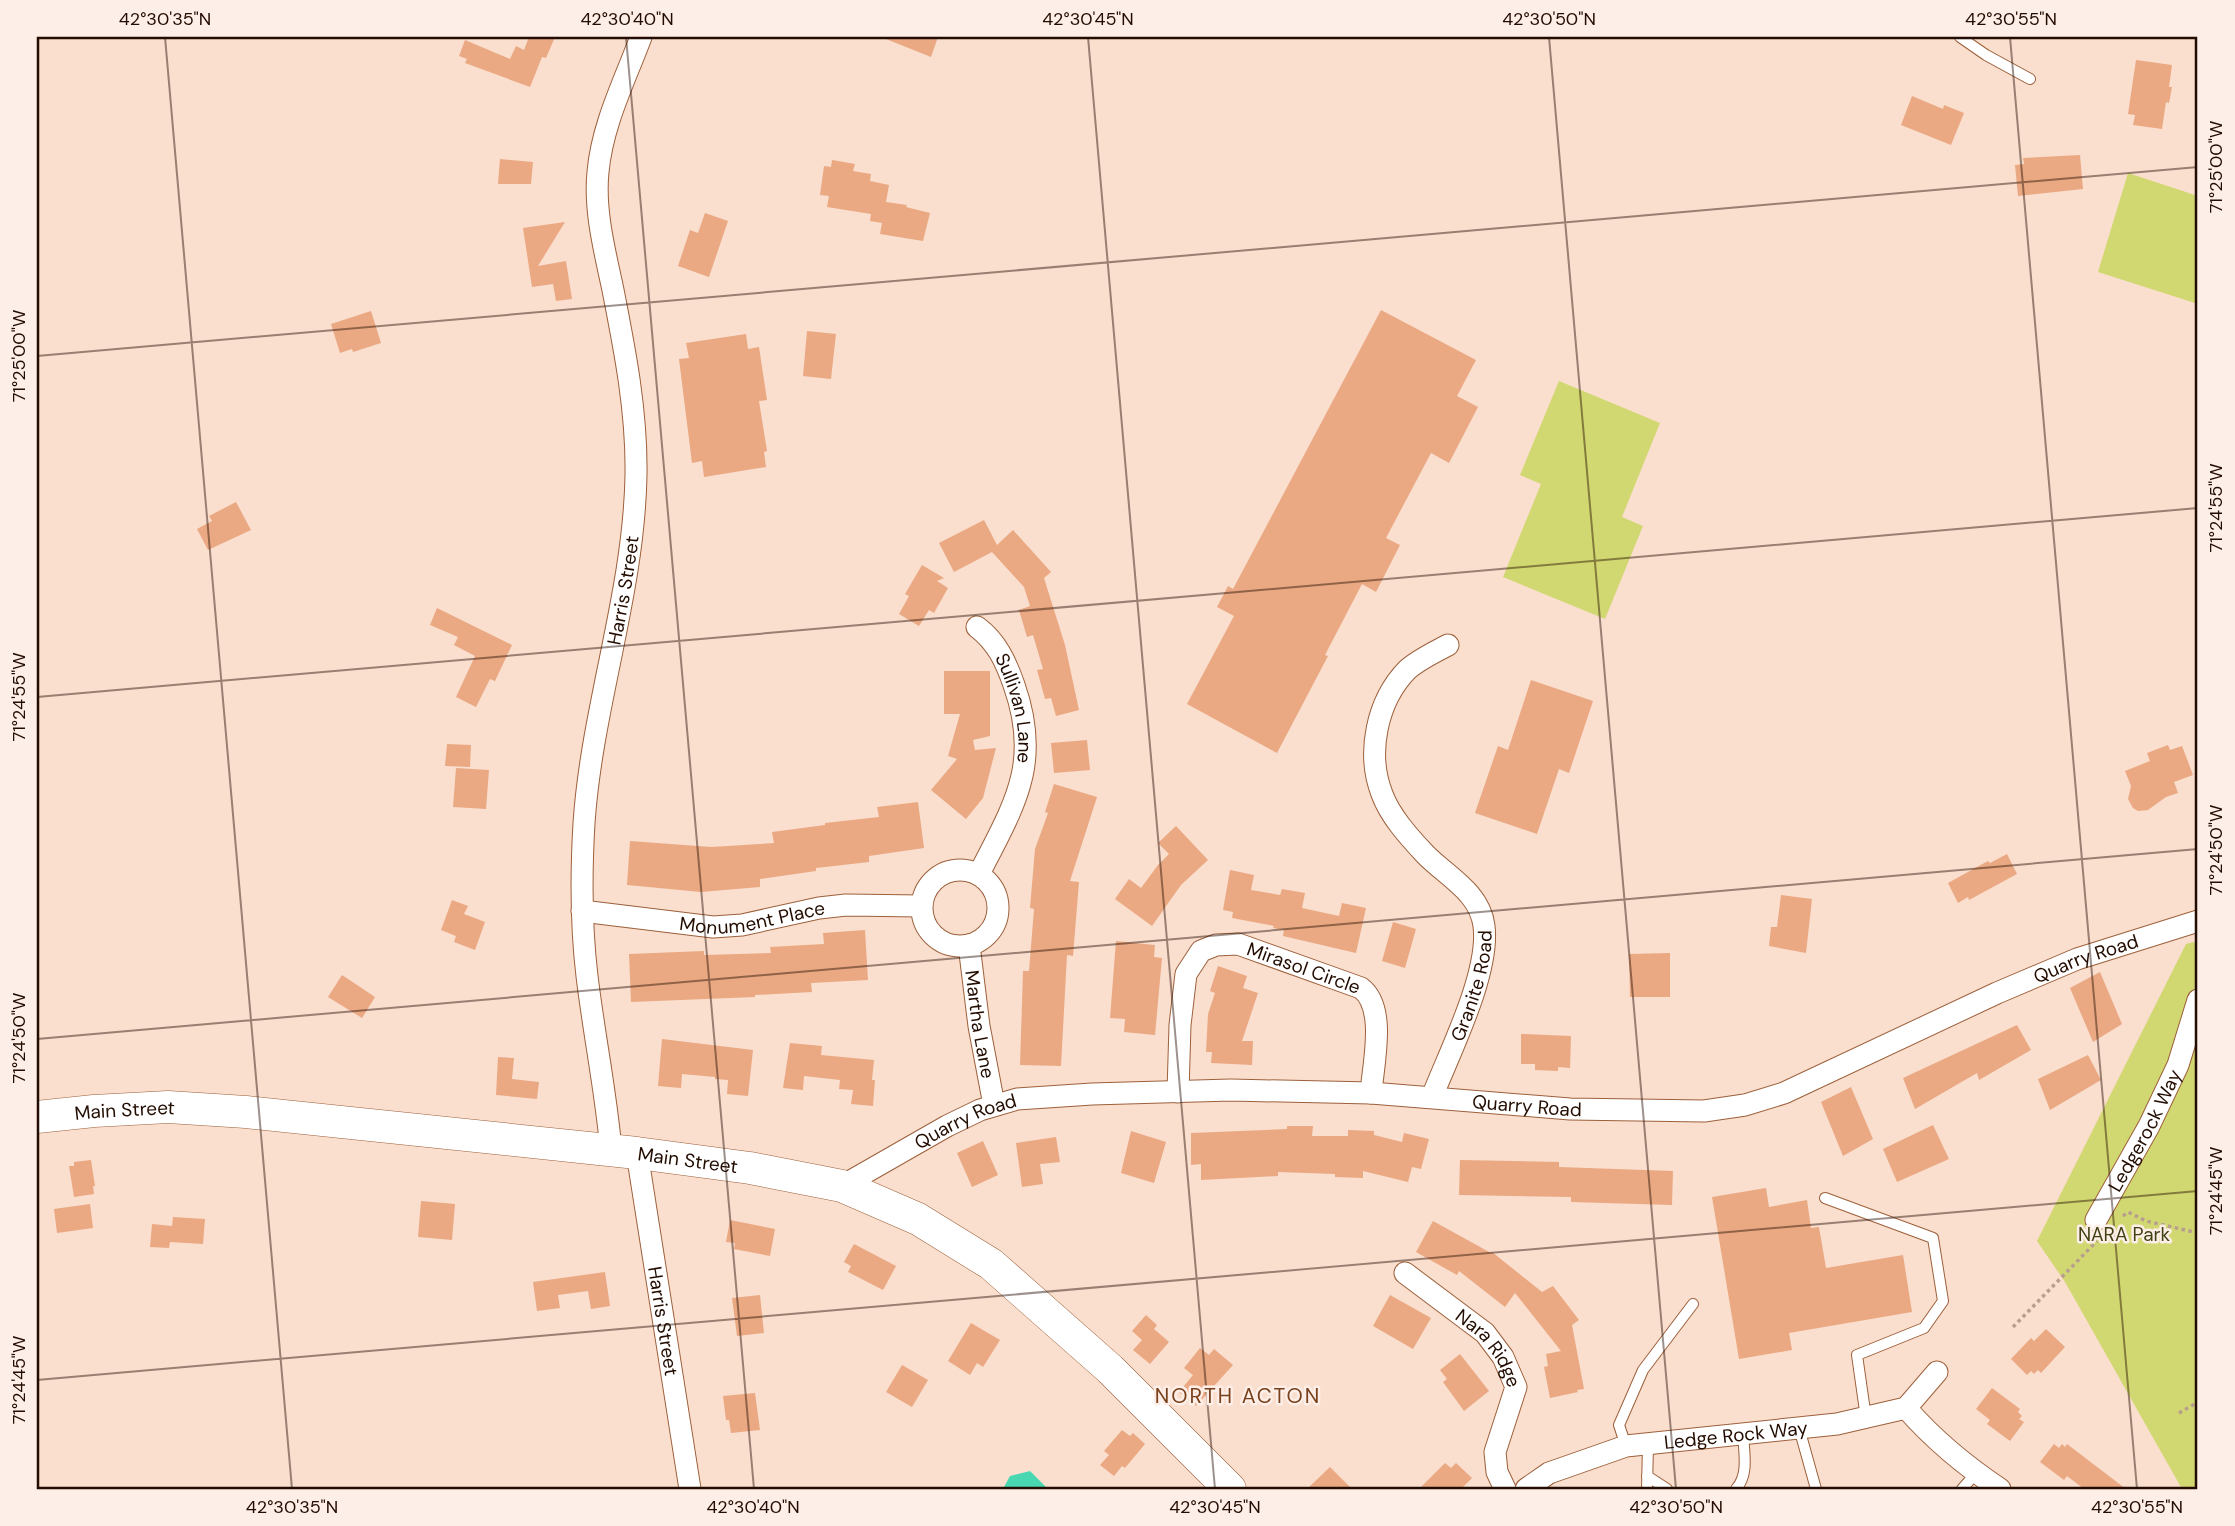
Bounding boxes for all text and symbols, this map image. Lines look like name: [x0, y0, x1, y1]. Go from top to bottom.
text: 42°30'35"N: [119, 7, 211, 31]
text: 42°30'40"N: [580, 7, 674, 31]
text: 42°30'45"N: [1042, 7, 1134, 31]
text: 42°30'50"N: [1502, 7, 1596, 31]
text: 42°30'55"N: [1965, 7, 2057, 31]
text: 71°25'00"W: [2204, 121, 2228, 213]
text: 71°25'00"W: [7, 310, 31, 402]
text: 71°24'55"W: [2204, 463, 2228, 553]
street label: Harris Street: [601, 534, 645, 647]
street label: Sullivan Lane: [989, 649, 1037, 764]
text: 71°24'55"W: [7, 652, 31, 742]
text: 71°24'50"W: [2204, 805, 2228, 895]
street label: Monument Place: [678, 895, 826, 940]
street label: Quarry Road: [2029, 929, 2141, 989]
street label: Granite Road: [1445, 930, 1498, 1045]
street label: Mirasol Circle: [1244, 936, 1364, 1000]
street label: Martha Lane: [959, 969, 1001, 1080]
text: 71°24'50"W: [7, 993, 31, 1083]
street label: Ledgerock Way: [2103, 1065, 2187, 1196]
street label: Quarry Road: [910, 1088, 1020, 1155]
street label: Quarry Road: [1471, 1089, 1582, 1122]
street label: Main Street: [73, 1095, 176, 1126]
street label: Main Street: [636, 1141, 739, 1179]
text: 71°24'45"W: [2204, 1147, 2228, 1235]
park label: NARA Park: [2078, 1222, 2171, 1247]
street label: Harris Street: [642, 1265, 684, 1377]
street label: Nara Ridge: [1451, 1303, 1526, 1391]
text: 71°24'45"W: [7, 1336, 31, 1424]
district label: NORTH ACTON: [1155, 1382, 1321, 1410]
street label: Ledge Rock Way: [1663, 1415, 1809, 1455]
text: 42°30'35"N: [246, 1495, 338, 1519]
text: 42°30'40"N: [706, 1495, 800, 1519]
text: 42°30'45"N: [1169, 1495, 1261, 1519]
text: 42°30'50"N: [1629, 1495, 1723, 1519]
text: 42°30'55"N: [2091, 1495, 2183, 1519]

